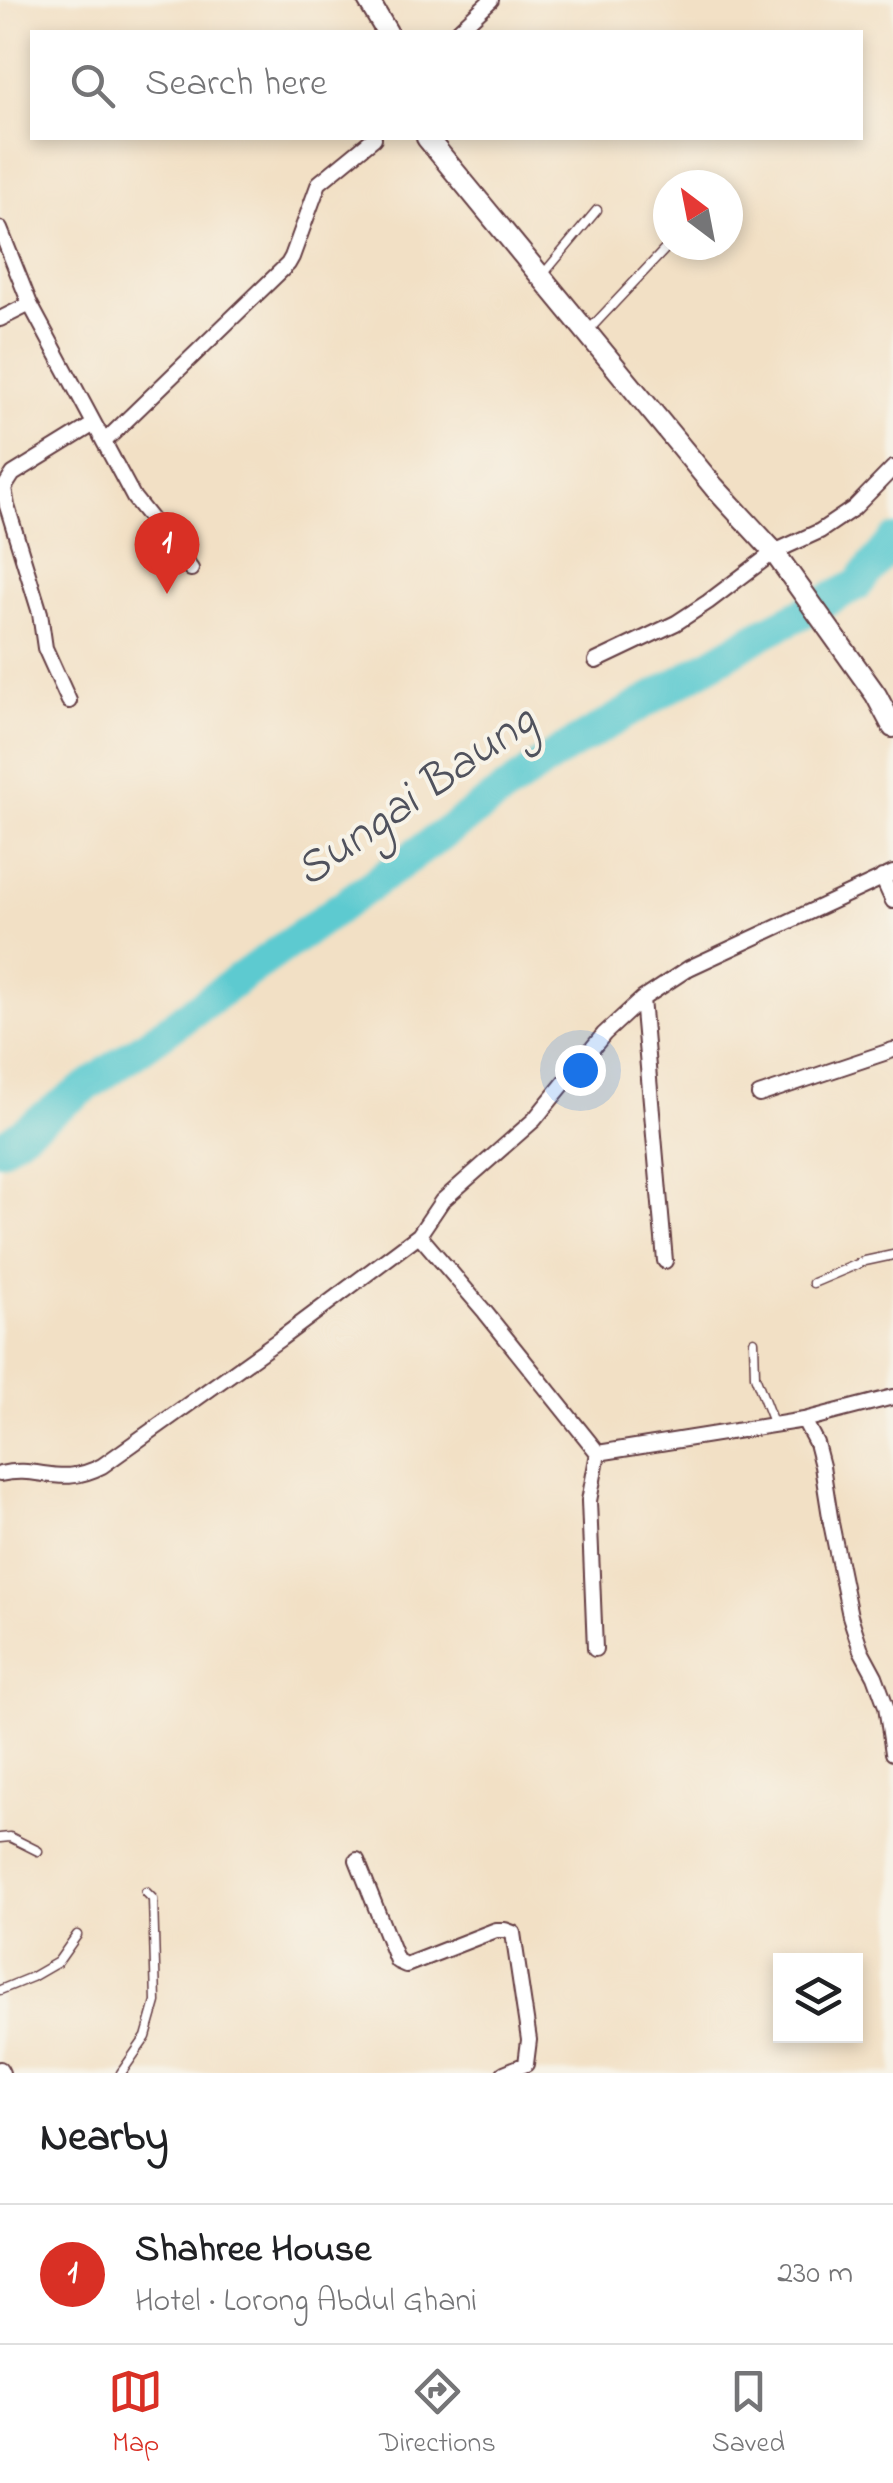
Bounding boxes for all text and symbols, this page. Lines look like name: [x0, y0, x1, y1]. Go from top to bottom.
search box: [30, 30, 863, 140]
text: Search here: [145, 57, 327, 113]
icon: search: [65, 58, 120, 113]
north arrow: [653, 170, 743, 260]
pin: 1: [134, 512, 200, 594]
water label: Sungai Baung: [281, 687, 553, 907]
your location: [555, 1045, 606, 1096]
map controls: [773, 1953, 863, 2043]
button: layers: [773, 1953, 863, 2043]
text: Nearby: [40, 2108, 168, 2169]
text: Shahree House: [135, 2223, 371, 2279]
text: 1: [67, 2251, 78, 2298]
text: 230 m: [777, 2251, 853, 2298]
text: Hotel · Lorong Abdul Ghani: [135, 2279, 477, 2326]
tab: Map: [108, 2364, 163, 2465]
tab: Directions: [379, 2364, 496, 2465]
tab: Saved: [712, 2364, 785, 2465]

